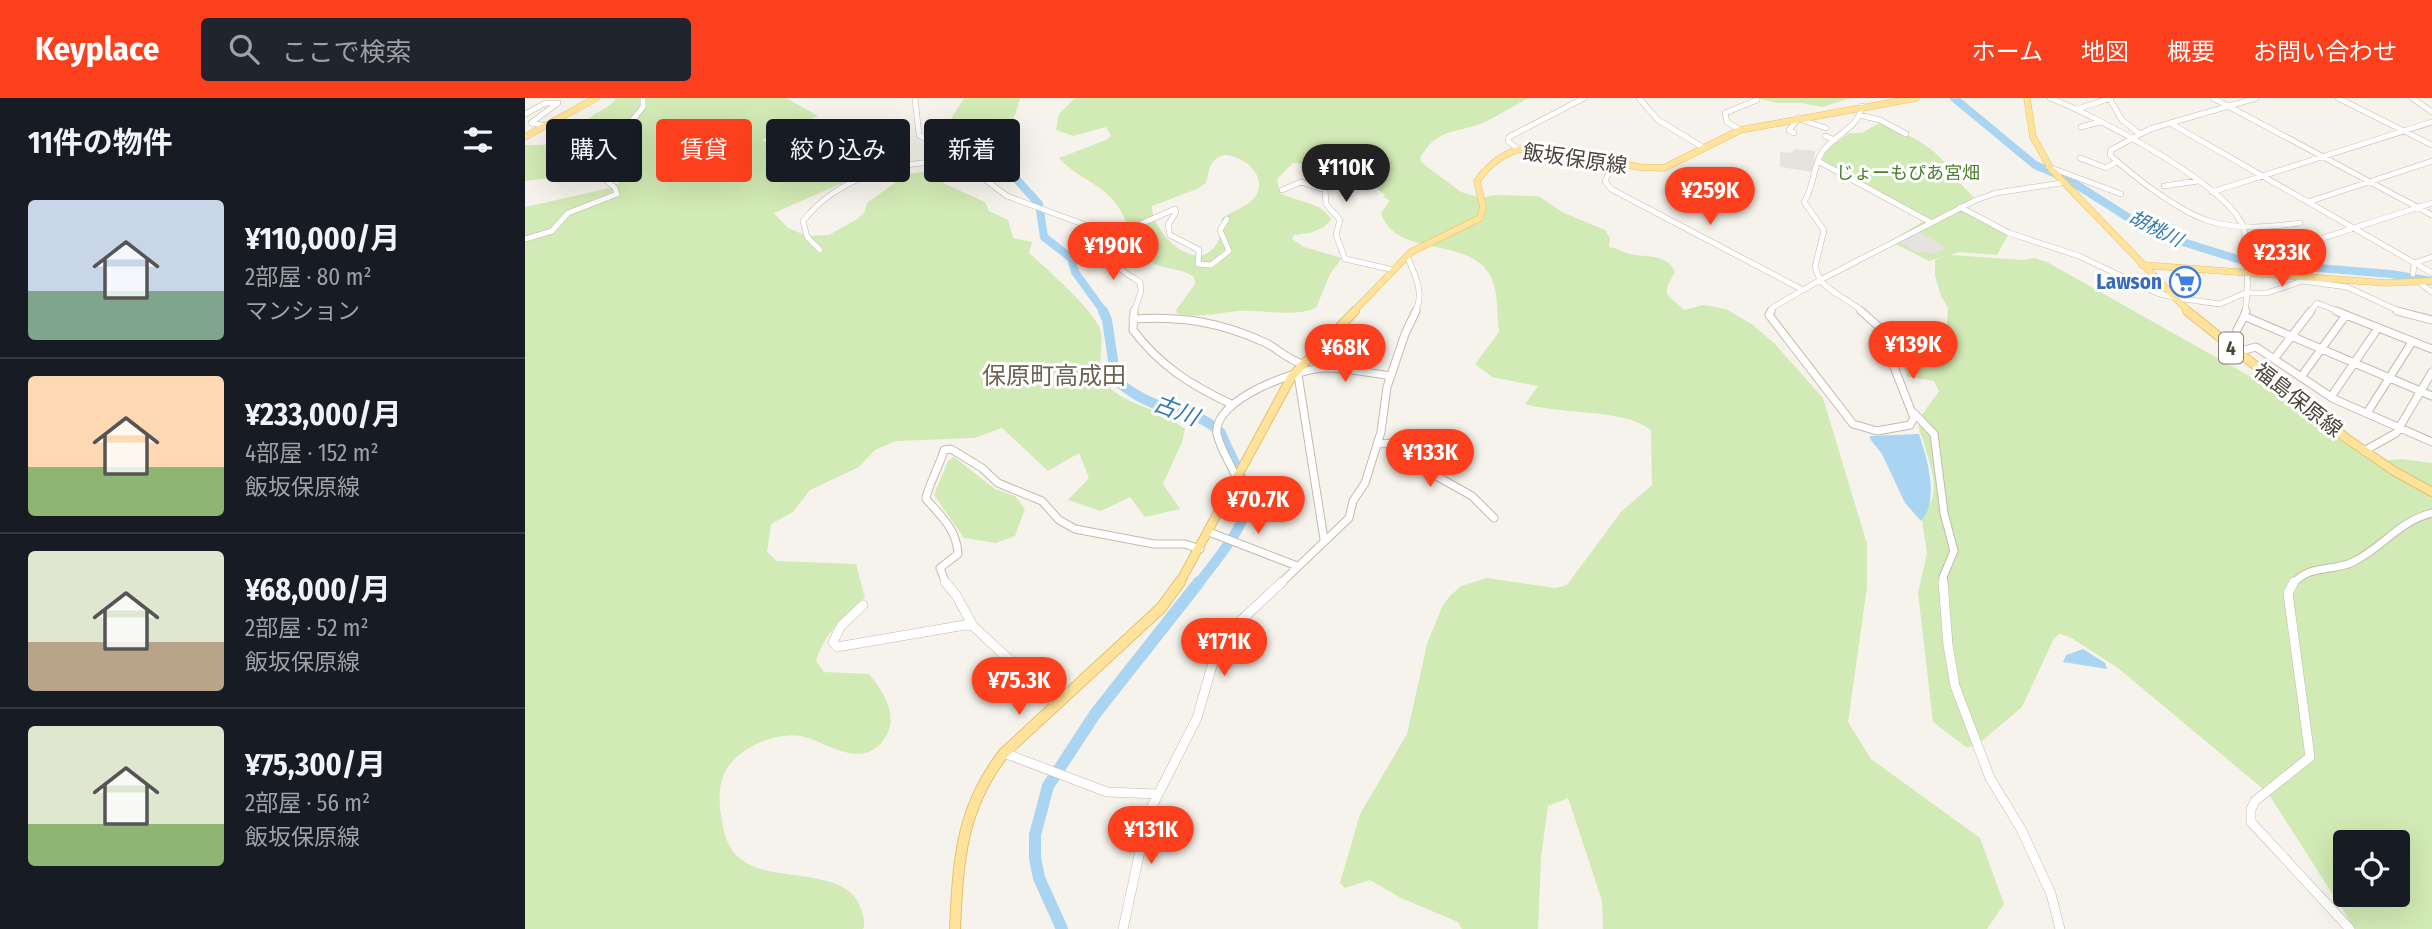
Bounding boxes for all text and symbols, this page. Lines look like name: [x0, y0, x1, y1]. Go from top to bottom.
search box: [201, 18, 691, 81]
text: Keyplace: [35, 29, 159, 69]
icon: search: [225, 30, 263, 68]
text: ここで検索: [281, 37, 411, 68]
text: ホーム: [1972, 38, 2043, 66]
text: 地図: [2081, 38, 2129, 66]
text: 概要: [2167, 38, 2215, 66]
text: お問い合わせ: [2253, 38, 2397, 66]
chip: 購入: [546, 119, 642, 182]
chip: 賃貸: [656, 119, 752, 182]
chip: 絞り込み: [766, 119, 910, 182]
chip: 新着: [924, 119, 1020, 182]
icon: filters: [459, 121, 497, 159]
text: 11件の物件: [28, 125, 173, 161]
street label: 飯坂保原線: [1521, 139, 1629, 179]
pin: ¥110K: [1297, 144, 1395, 204]
text: ¥110K: [1318, 153, 1374, 181]
park label: じょーもぴあ宮畑: [1836, 162, 1980, 184]
pin: ¥259K: [1661, 167, 1759, 227]
text: ¥259K: [1681, 176, 1739, 204]
water label: 胡桃川: [2125, 205, 2188, 253]
text: ¥110,000/月: [245, 221, 400, 257]
pin: ¥190K: [1064, 222, 1162, 282]
icon: home: [84, 228, 168, 312]
pin: ¥233K: [2233, 230, 2331, 289]
text: ¥190K: [1084, 231, 1142, 259]
text: ¥233K: [2253, 238, 2311, 266]
text: 2部屋 · 80 m²: [245, 263, 372, 291]
supermarket icon: Lawson: [2168, 265, 2202, 299]
place label: Lawson: [2096, 269, 2162, 295]
text: マンション: [245, 297, 360, 325]
pin: ¥139K: [1864, 322, 1962, 381]
pin: ¥68K: [1304, 324, 1386, 384]
text: ¥139K: [1885, 330, 1941, 358]
road number: 4: [2219, 332, 2243, 364]
text: ¥68K: [1321, 333, 1369, 361]
street label: 福島保原線: [2249, 357, 2347, 443]
district label: 保原町高成田: [982, 362, 1126, 390]
water label: 古川: [1150, 389, 1205, 432]
text: ¥233,000/月: [245, 397, 402, 433]
icon: home: [84, 404, 168, 488]
pin: ¥133K: [1381, 430, 1479, 489]
text: ¥133K: [1402, 438, 1458, 466]
text: 4部屋 · 152 m²: [245, 439, 379, 467]
text: 飯坂保原線: [245, 473, 360, 501]
pin: ¥70.7K: [1201, 476, 1315, 536]
text: ¥70.7K: [1227, 485, 1289, 513]
text: ¥68,000/月: [245, 572, 391, 608]
icon: home: [84, 579, 168, 663]
text: 2部屋 · 52 m²: [245, 614, 369, 642]
pin: ¥171K: [1175, 618, 1273, 678]
text: ¥171K: [1197, 627, 1251, 655]
text: 飯坂保原線: [245, 648, 360, 676]
pin: ¥75.3K: [962, 658, 1076, 717]
text: ¥75.3K: [988, 666, 1050, 694]
text: ¥75,300/月: [245, 747, 386, 783]
icon: home: [84, 754, 168, 838]
text: 2部屋 · 56 m²: [245, 789, 370, 817]
pin: ¥131K: [1102, 806, 1200, 866]
text: ¥131K: [1124, 815, 1178, 843]
text: 飯坂保原線: [245, 823, 360, 851]
map controls: [2333, 830, 2410, 907]
button: locate: [2333, 830, 2410, 907]

